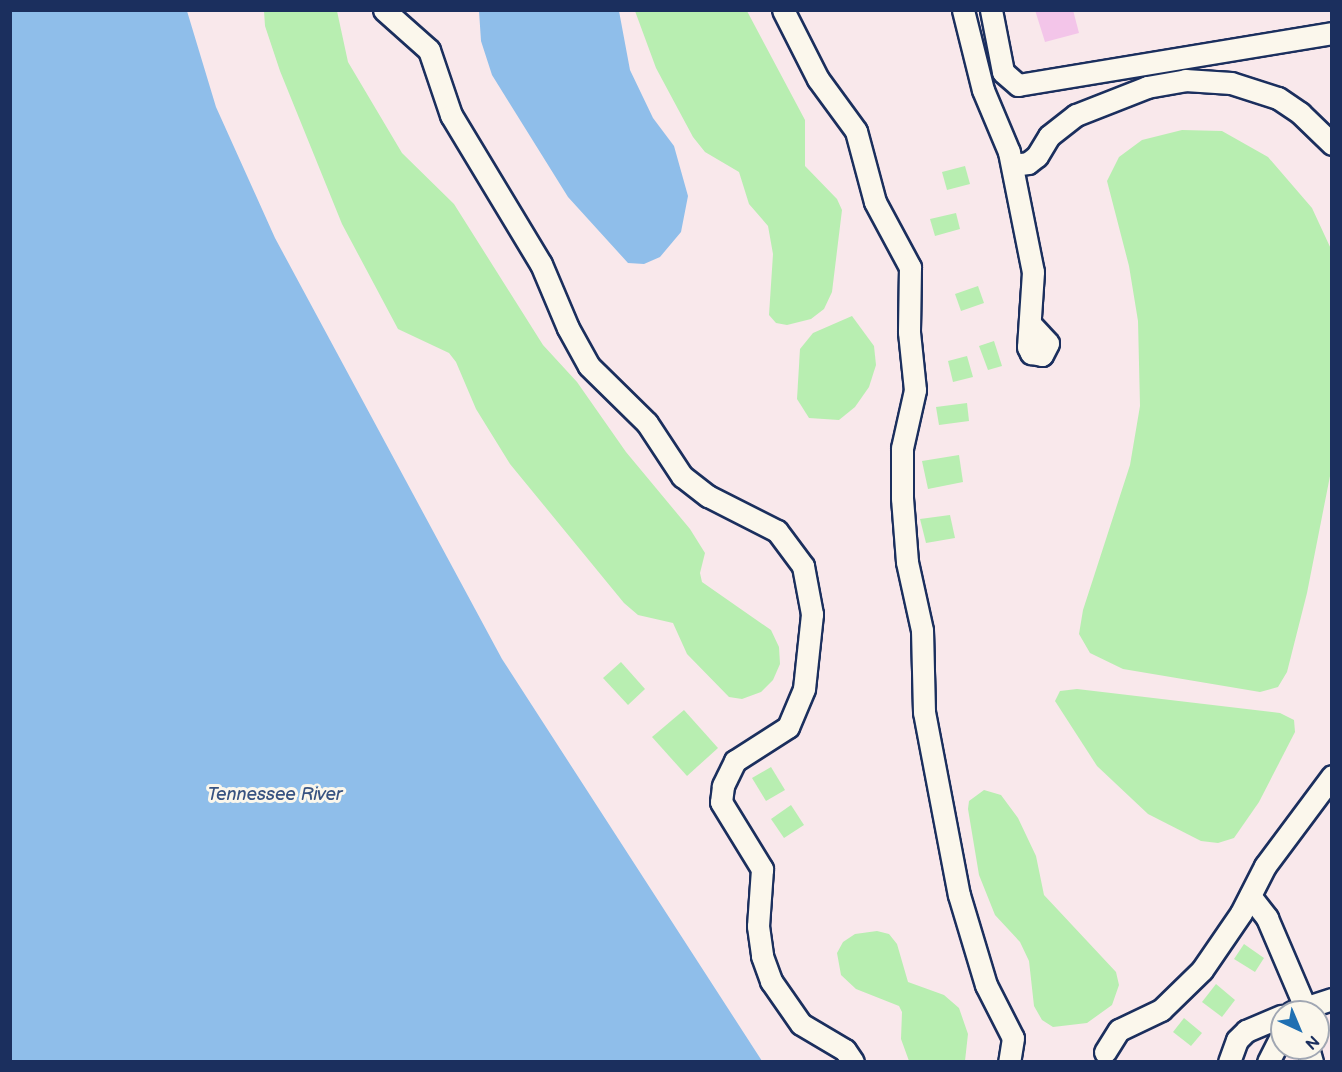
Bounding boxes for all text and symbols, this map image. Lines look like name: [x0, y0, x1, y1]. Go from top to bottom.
water label: Tennessee River: [208, 784, 342, 806]
north arrow: [1270, 1000, 1330, 1060]
text: N: [1301, 1031, 1322, 1053]

